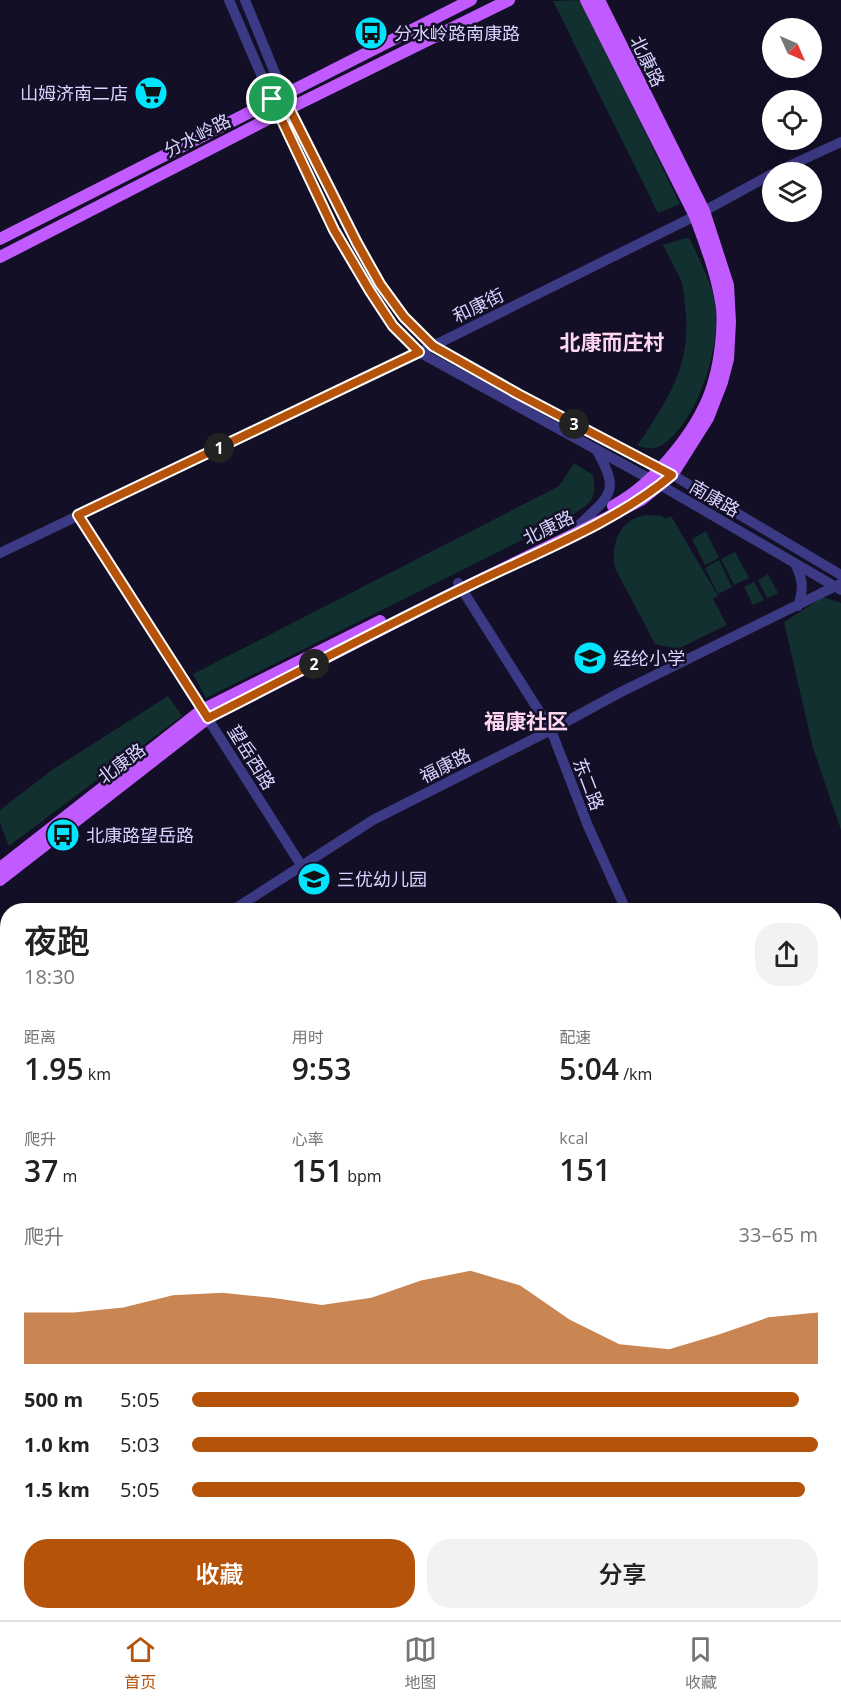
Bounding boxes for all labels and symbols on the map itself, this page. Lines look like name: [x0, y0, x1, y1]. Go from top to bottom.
bus stop icon: 分水岭路南康路: [353, 15, 389, 51]
north arrow: [762, 18, 822, 78]
place label: 分水岭路南康路: [394, 21, 520, 45]
street label: 北康路: [625, 31, 671, 91]
pin: [246, 73, 297, 124]
supermarket icon: 山姆济南二店: [133, 75, 169, 111]
place label: 山姆济南二店: [20, 81, 128, 105]
street label: 分水岭路: [159, 108, 235, 162]
street label: 和康街: [448, 282, 508, 328]
district label: 北康而庄村: [560, 328, 665, 356]
pin: 3: [559, 409, 589, 439]
pin: 1: [204, 433, 234, 463]
street label: 南康路: [686, 474, 744, 522]
street label: 北康路: [518, 504, 578, 550]
school or university icon: 经纶小学: [572, 640, 608, 676]
place label: 经纶小学: [613, 646, 685, 670]
pin: 2: [299, 649, 329, 679]
district label: 福康社区: [484, 707, 568, 735]
street label: 望岳西路: [223, 720, 281, 794]
street label: 北康路: [92, 737, 150, 789]
street label: 福康路: [415, 742, 475, 788]
street label: 东二路: [568, 754, 610, 814]
bus stop icon: 北康路望岳路: [45, 817, 81, 853]
place label: 北康路望岳路: [86, 823, 194, 847]
school or university icon: 三优幼儿园: [296, 861, 332, 897]
place label: 三优幼儿园: [337, 867, 427, 891]

